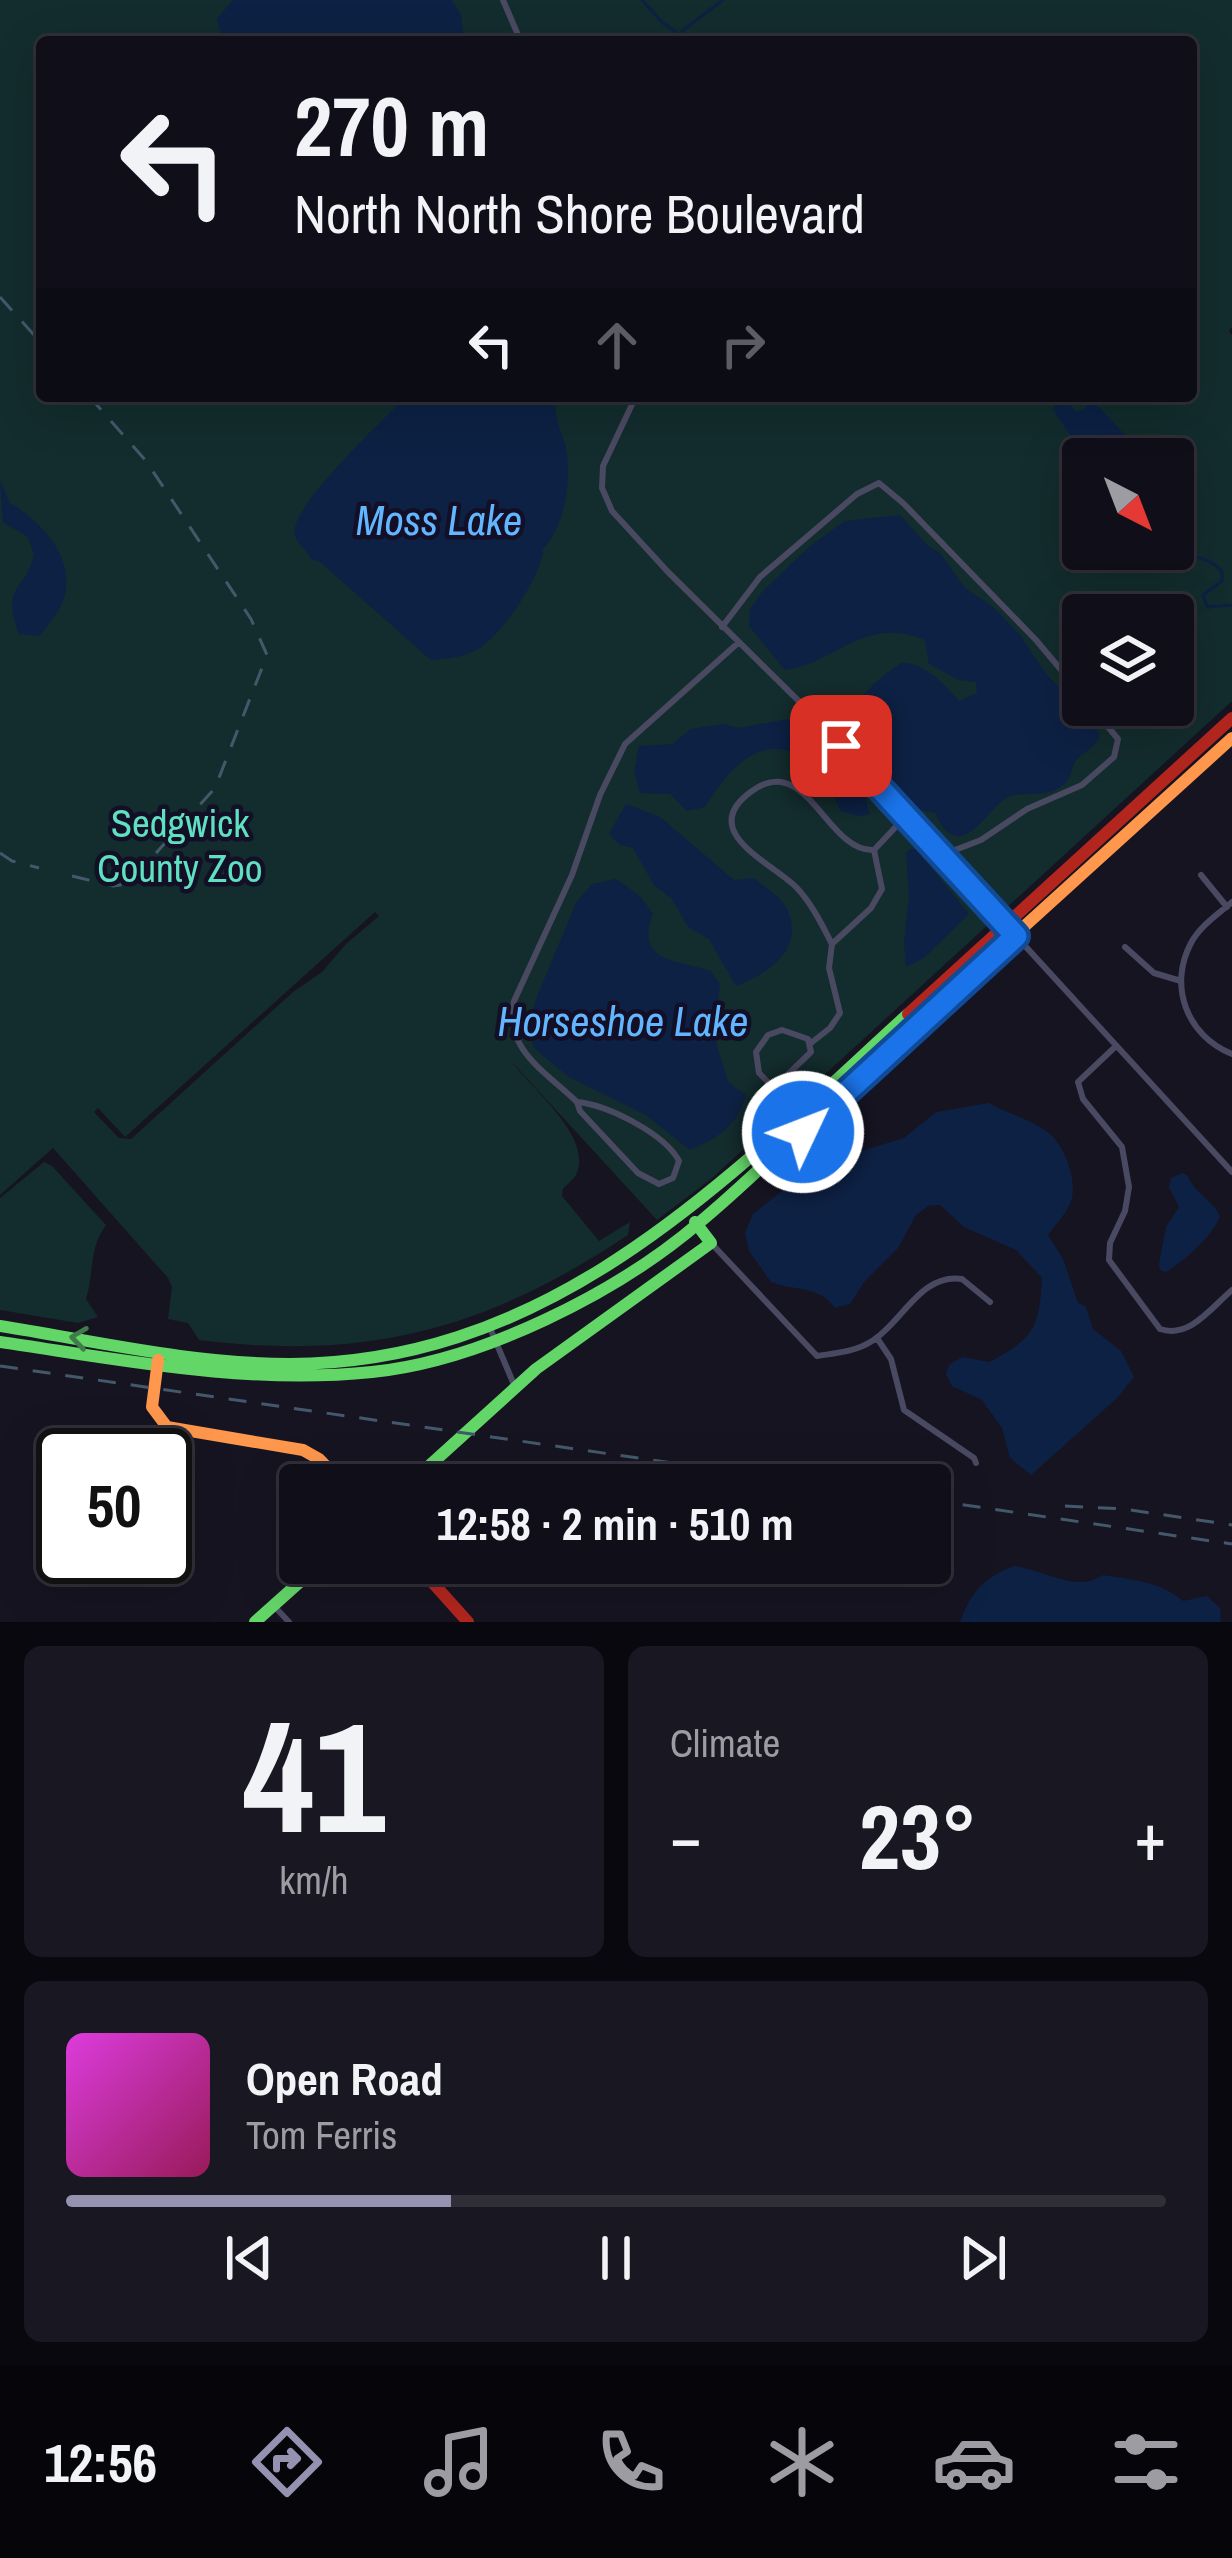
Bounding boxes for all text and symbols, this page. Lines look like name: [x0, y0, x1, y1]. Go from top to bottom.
text: 270 m: [294, 69, 489, 182]
icon: left: [96, 84, 252, 240]
text: North North Shore Boulevard: [294, 177, 865, 250]
icon: left: [458, 312, 524, 378]
icon: ahead: [584, 312, 650, 378]
icon: right: [710, 312, 776, 378]
north arrow: [1062, 438, 1194, 570]
map controls: [1062, 438, 1194, 726]
water label: Moss Lake: [356, 492, 522, 548]
button: layers: [1062, 594, 1194, 726]
pin: [790, 695, 892, 797]
icon: arrive: [808, 713, 874, 779]
park label: Sedgwick County Zoo: [97, 797, 263, 894]
water label: Horseshoe Lake: [498, 993, 748, 1049]
position arrow: [740, 1069, 866, 1195]
one-way arrow: [70, 1326, 89, 1352]
speed limit sign: 50: [36, 1428, 192, 1584]
text: 12:58 · 2 min · 510 m: [437, 1493, 793, 1554]
text: 41: [243, 1671, 385, 1881]
text: Climate: [670, 1717, 780, 1769]
text: 23°: [859, 1776, 977, 1897]
text: −: [670, 1792, 702, 1881]
text: +: [1134, 1792, 1166, 1881]
text: km/h: [279, 1854, 349, 1906]
text: Open Road: [246, 2048, 443, 2109]
text: Tom Ferris: [246, 2109, 397, 2161]
icon: previous: [216, 2225, 282, 2291]
icon: pause: [583, 2225, 649, 2291]
icon: next: [950, 2225, 1016, 2291]
icon: directions: [245, 2420, 329, 2504]
icon: music: [417, 2420, 501, 2504]
icon: phone: [589, 2420, 673, 2504]
icon: climate: [760, 2420, 844, 2504]
icon: car: [932, 2420, 1016, 2504]
icon: filters: [1104, 2420, 1188, 2504]
text: 12:56: [44, 2426, 157, 2499]

